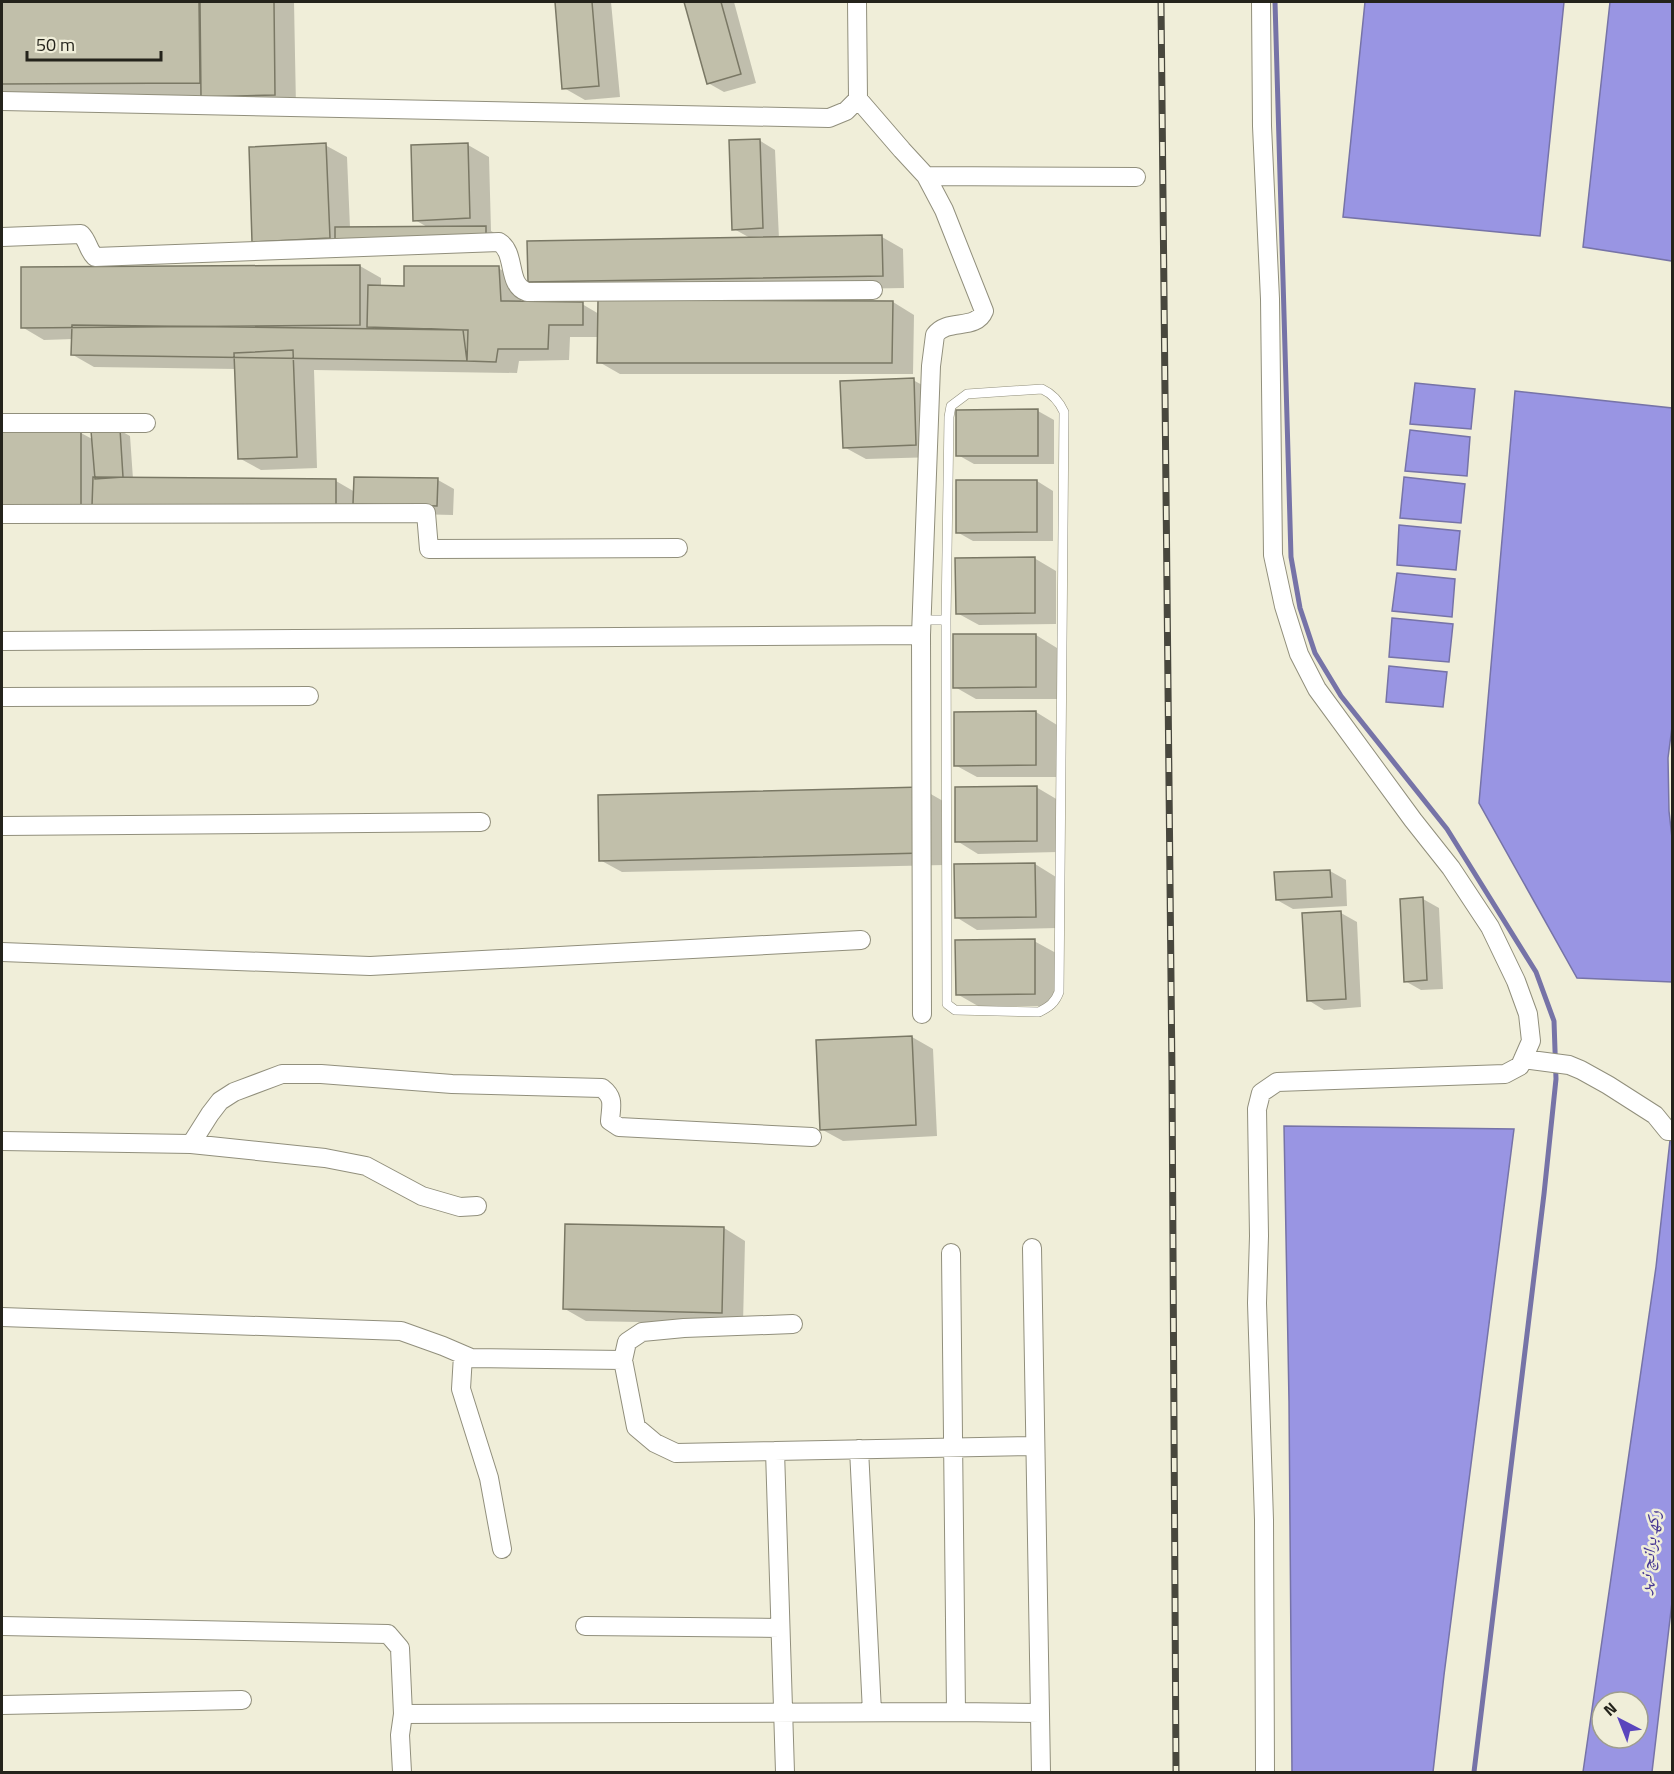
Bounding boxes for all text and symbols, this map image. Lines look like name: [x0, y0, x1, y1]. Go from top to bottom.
scale bar: [27, 24, 160, 62]
text: 50 m: [36, 31, 75, 58]
water label: رکھ برانچ نہر: [1630, 1509, 1667, 1597]
north arrow: [1590, 1690, 1650, 1750]
text: N: [1598, 1696, 1622, 1721]

